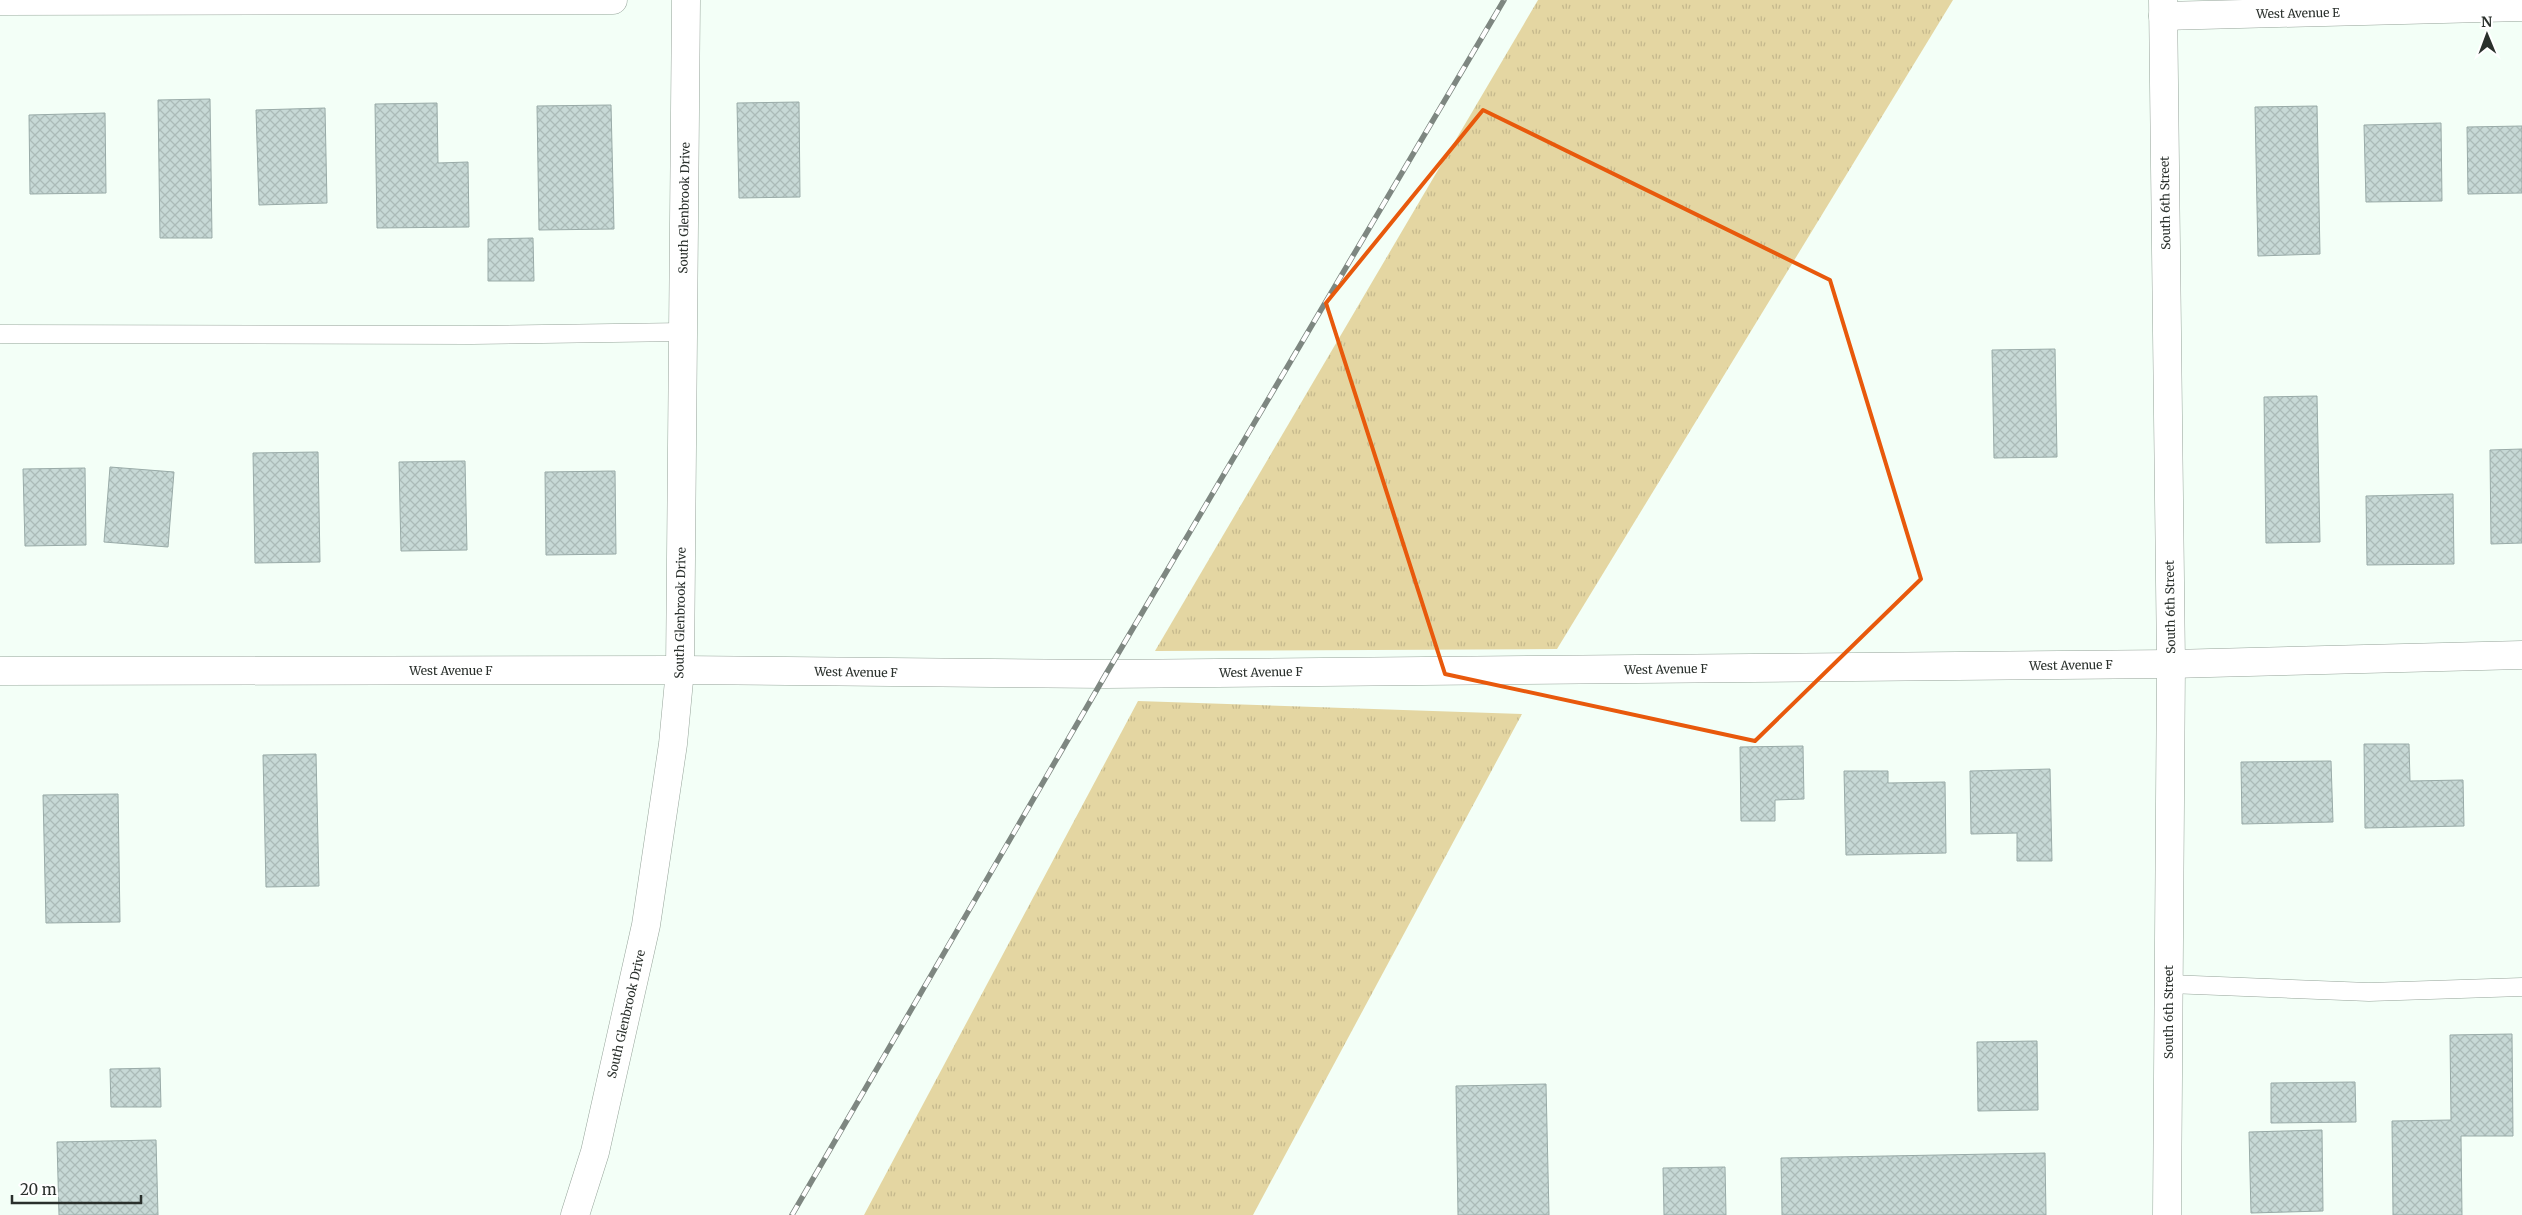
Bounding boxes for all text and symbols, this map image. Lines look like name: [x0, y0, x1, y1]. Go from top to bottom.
street label: West Avenue E: [2255, 5, 2340, 21]
north arrow: [2462, 10, 2512, 60]
text: N: [2481, 13, 2492, 31]
street label: South Glenbrook Drive: [675, 142, 693, 274]
street label: South 6th Street: [2157, 156, 2173, 250]
street label: South Glenbrook Drive: [671, 547, 689, 679]
street label: South 6th Street: [2162, 560, 2178, 654]
street label: West Avenue F: [2028, 657, 2113, 673]
street label: West Avenue F: [1623, 661, 1708, 677]
street label: West Avenue F: [408, 663, 493, 678]
street label: West Avenue F: [813, 664, 898, 680]
street label: West Avenue F: [1218, 664, 1303, 680]
street label: South Glenbrook Drive: [604, 948, 648, 1080]
street label: South 6th Street: [2161, 965, 2176, 1059]
scale bar: [12, 1172, 141, 1204]
text: 20 m: [20, 1180, 57, 1199]

